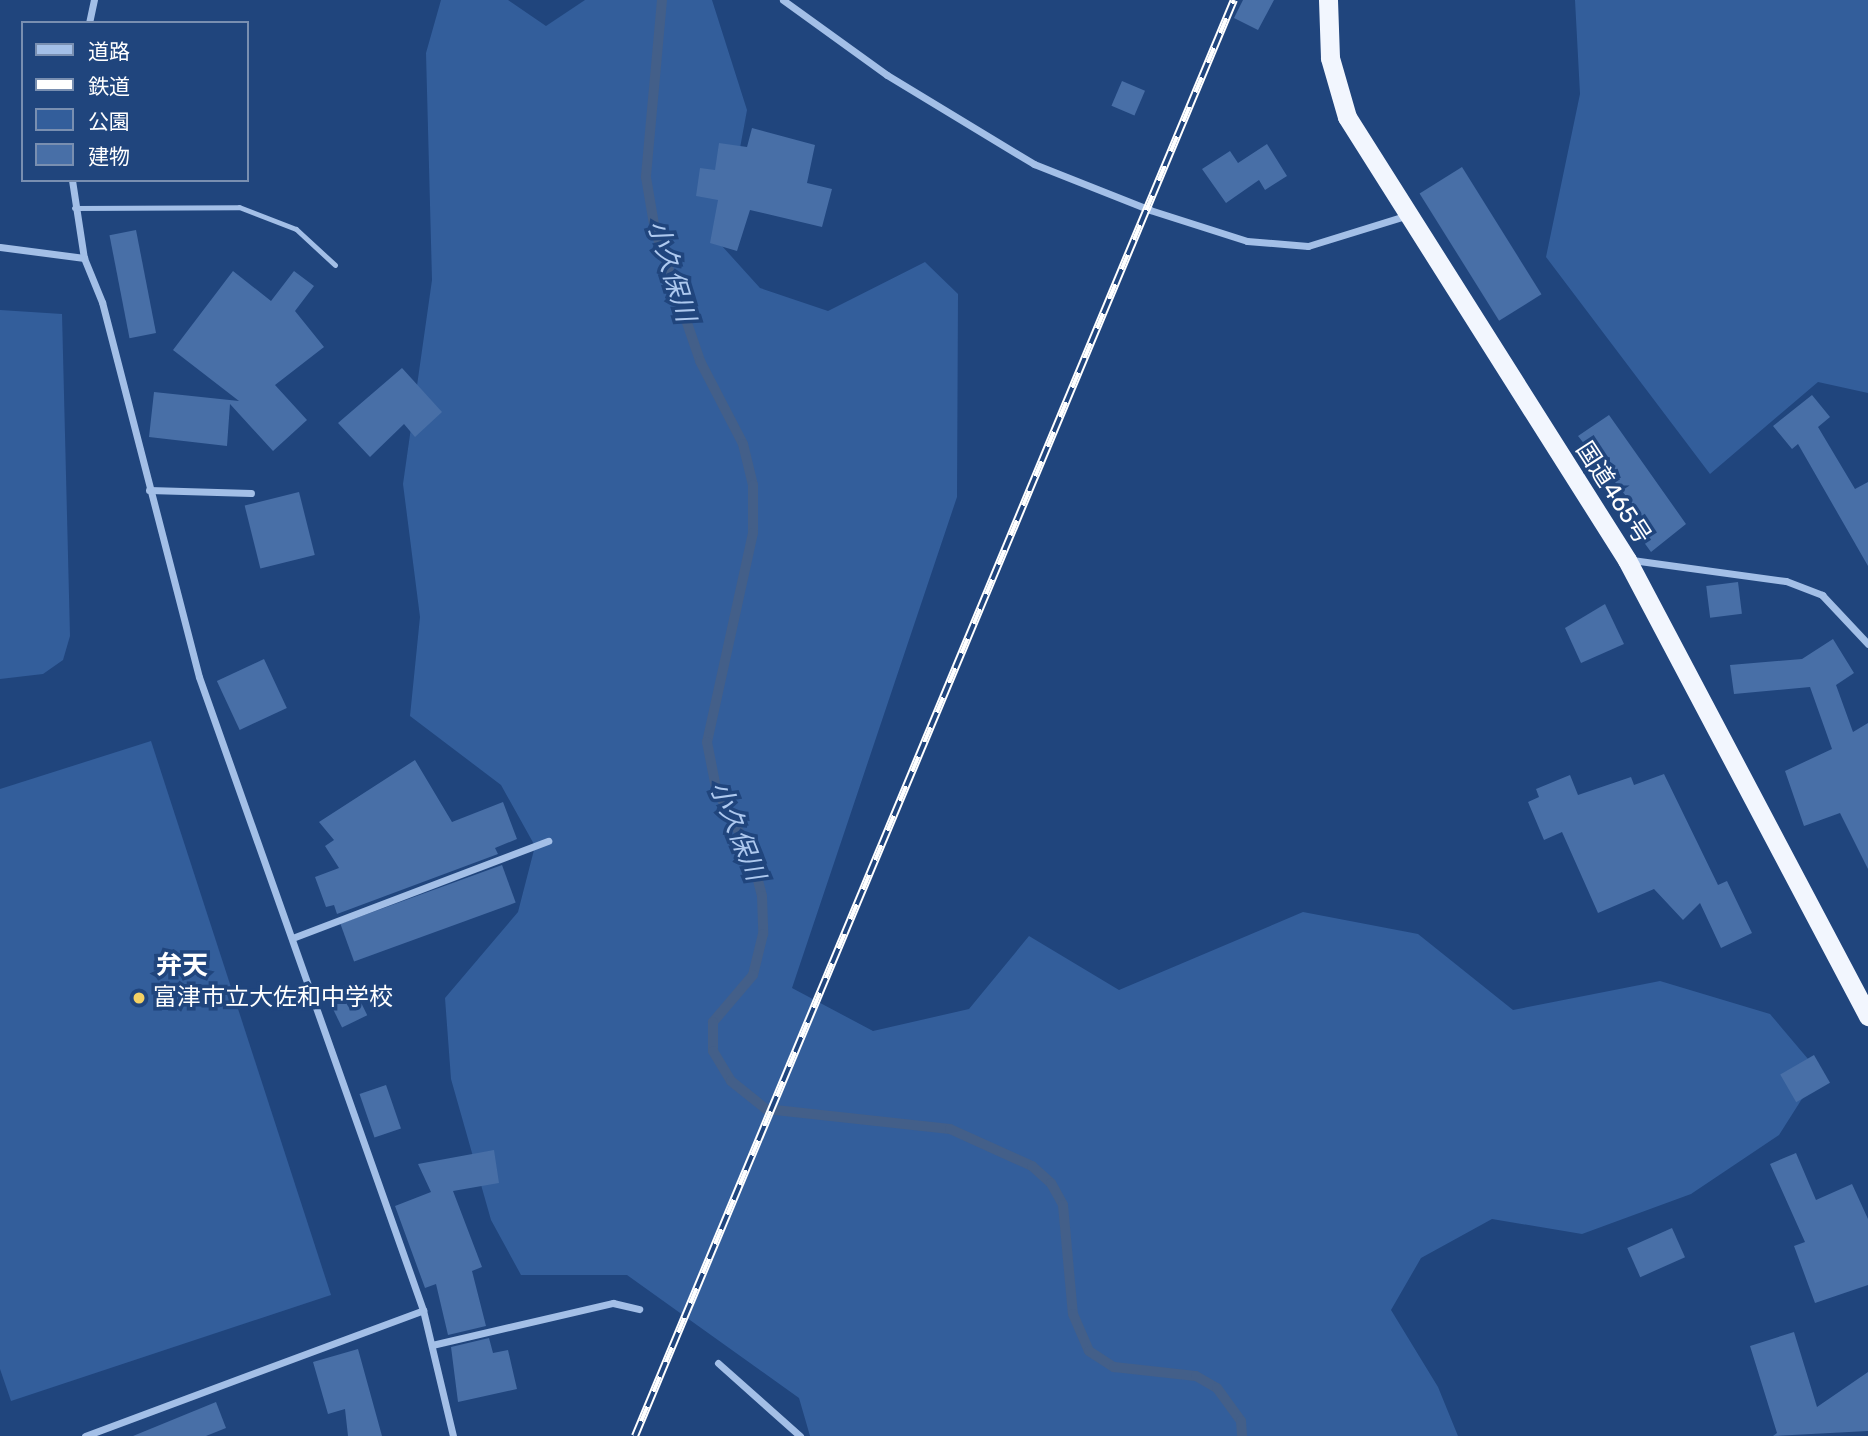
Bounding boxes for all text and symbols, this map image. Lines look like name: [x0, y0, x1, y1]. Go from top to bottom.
legend: [21, 21, 248, 182]
text: 道路: [88, 39, 130, 64]
text: 鉄道: [88, 74, 130, 99]
text: 公園: [88, 109, 130, 134]
text: 建物: [88, 144, 130, 169]
water label: 小久保川: [641, 217, 701, 325]
street label: 国道465号: [1569, 437, 1657, 549]
water label: 小久保川: [703, 777, 771, 885]
district label: 弁天: [156, 950, 208, 982]
place label: 富津市立大佐和中学校: [153, 984, 393, 1012]
marker: 富津市立大佐和中学校: [131, 990, 147, 1006]

